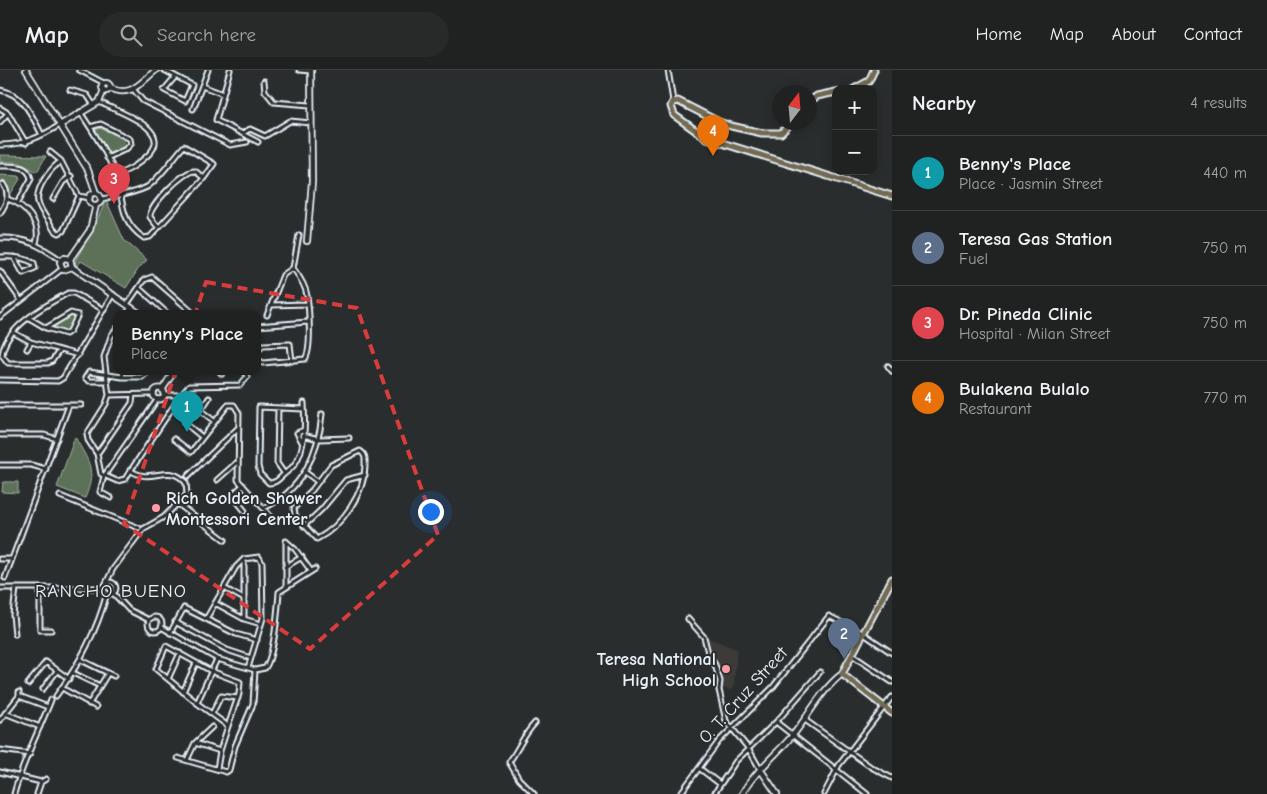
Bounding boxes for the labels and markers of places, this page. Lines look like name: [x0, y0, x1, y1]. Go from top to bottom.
pin: 4: [697, 115, 729, 156]
pin: 3: [98, 163, 130, 204]
pin: 1: [171, 391, 203, 432]
place label: Rich Golden Shower Montessori Center: [166, 488, 323, 530]
marker: Rich Golden Shower Montessori Center: [150, 502, 162, 514]
pin: 2: [828, 618, 860, 659]
place label: Teresa National High School: [597, 649, 716, 691]
marker: Teresa National High School: [720, 663, 732, 675]

